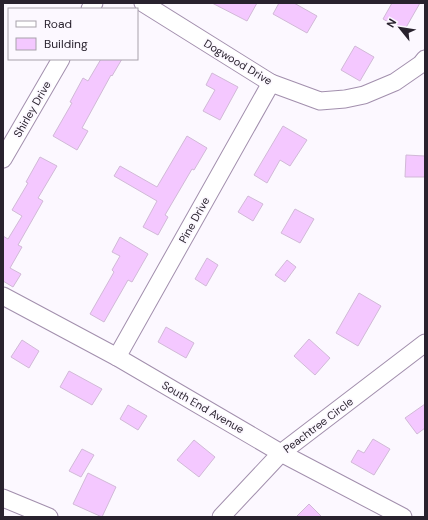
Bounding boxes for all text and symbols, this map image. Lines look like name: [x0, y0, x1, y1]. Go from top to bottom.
legend: [8, 8, 138, 60]
north arrow: [380, 8, 420, 48]
text: Road: [44, 16, 72, 32]
text: N: [383, 16, 399, 30]
text: Building: [44, 36, 88, 52]
street label: Dogwood Drive: [201, 36, 275, 88]
street label: Shirley Drive: [10, 78, 54, 140]
street label: Pine Drive: [176, 194, 212, 246]
street label: South End Avenue: [159, 378, 247, 436]
street label: Peachtree Circle: [280, 394, 356, 456]

